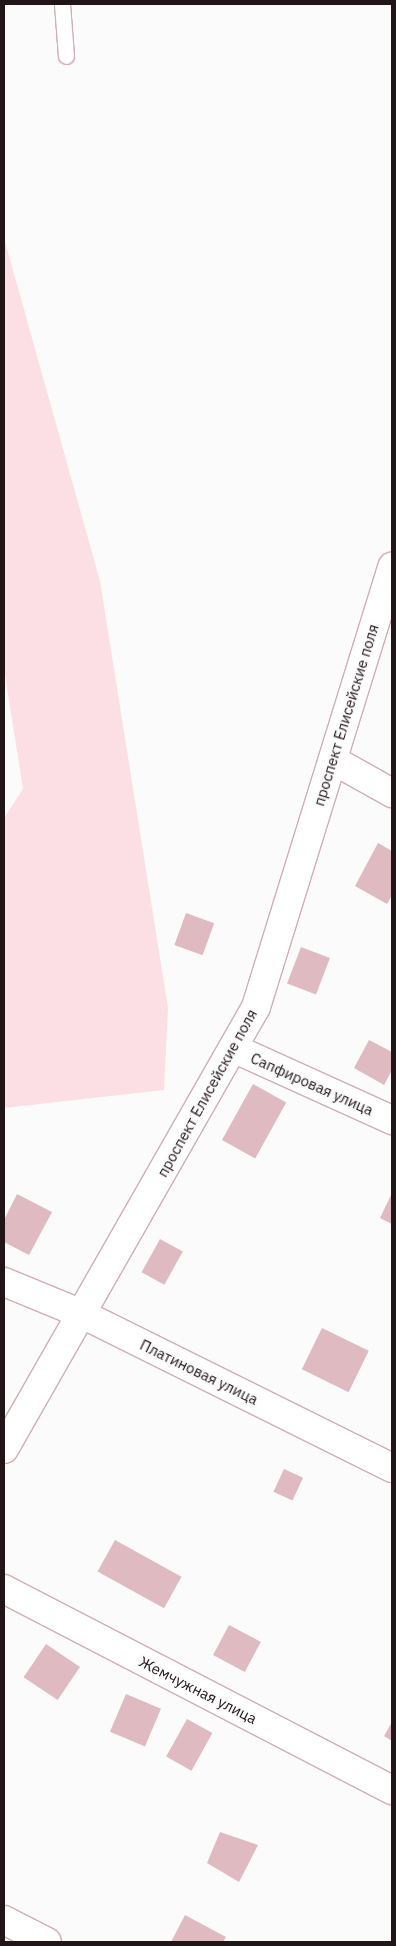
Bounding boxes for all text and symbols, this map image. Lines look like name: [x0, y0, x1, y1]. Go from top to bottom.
street label: проспект Елисейские поля: [310, 622, 382, 808]
street label: проспект Елисейские поля: [153, 1006, 261, 1180]
street label: Сапфировая улица: [248, 1049, 376, 1119]
street label: Платиновая улица: [137, 1336, 261, 1408]
street label: Жемчужная улица: [136, 1652, 260, 1728]

